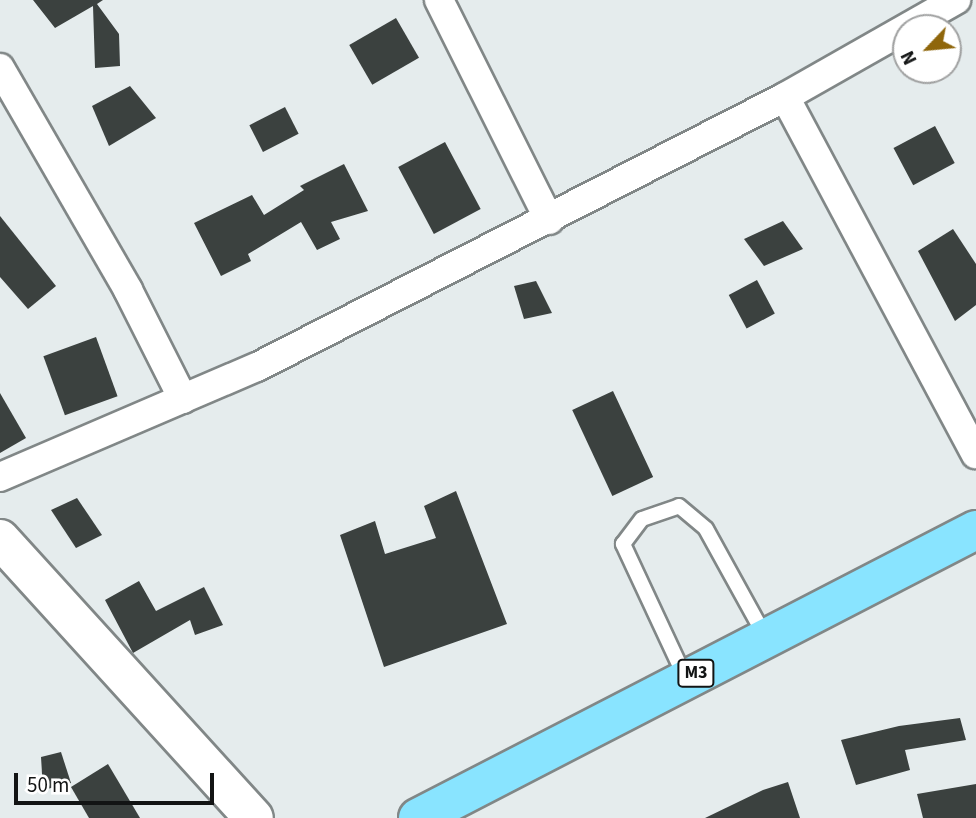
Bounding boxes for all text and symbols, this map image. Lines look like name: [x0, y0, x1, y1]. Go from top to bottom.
north arrow: [892, 14, 962, 84]
text: N: [895, 46, 924, 69]
road number: M3: [677, 658, 715, 688]
scale bar: [18, 758, 217, 802]
text: 50 m: [27, 770, 69, 800]

